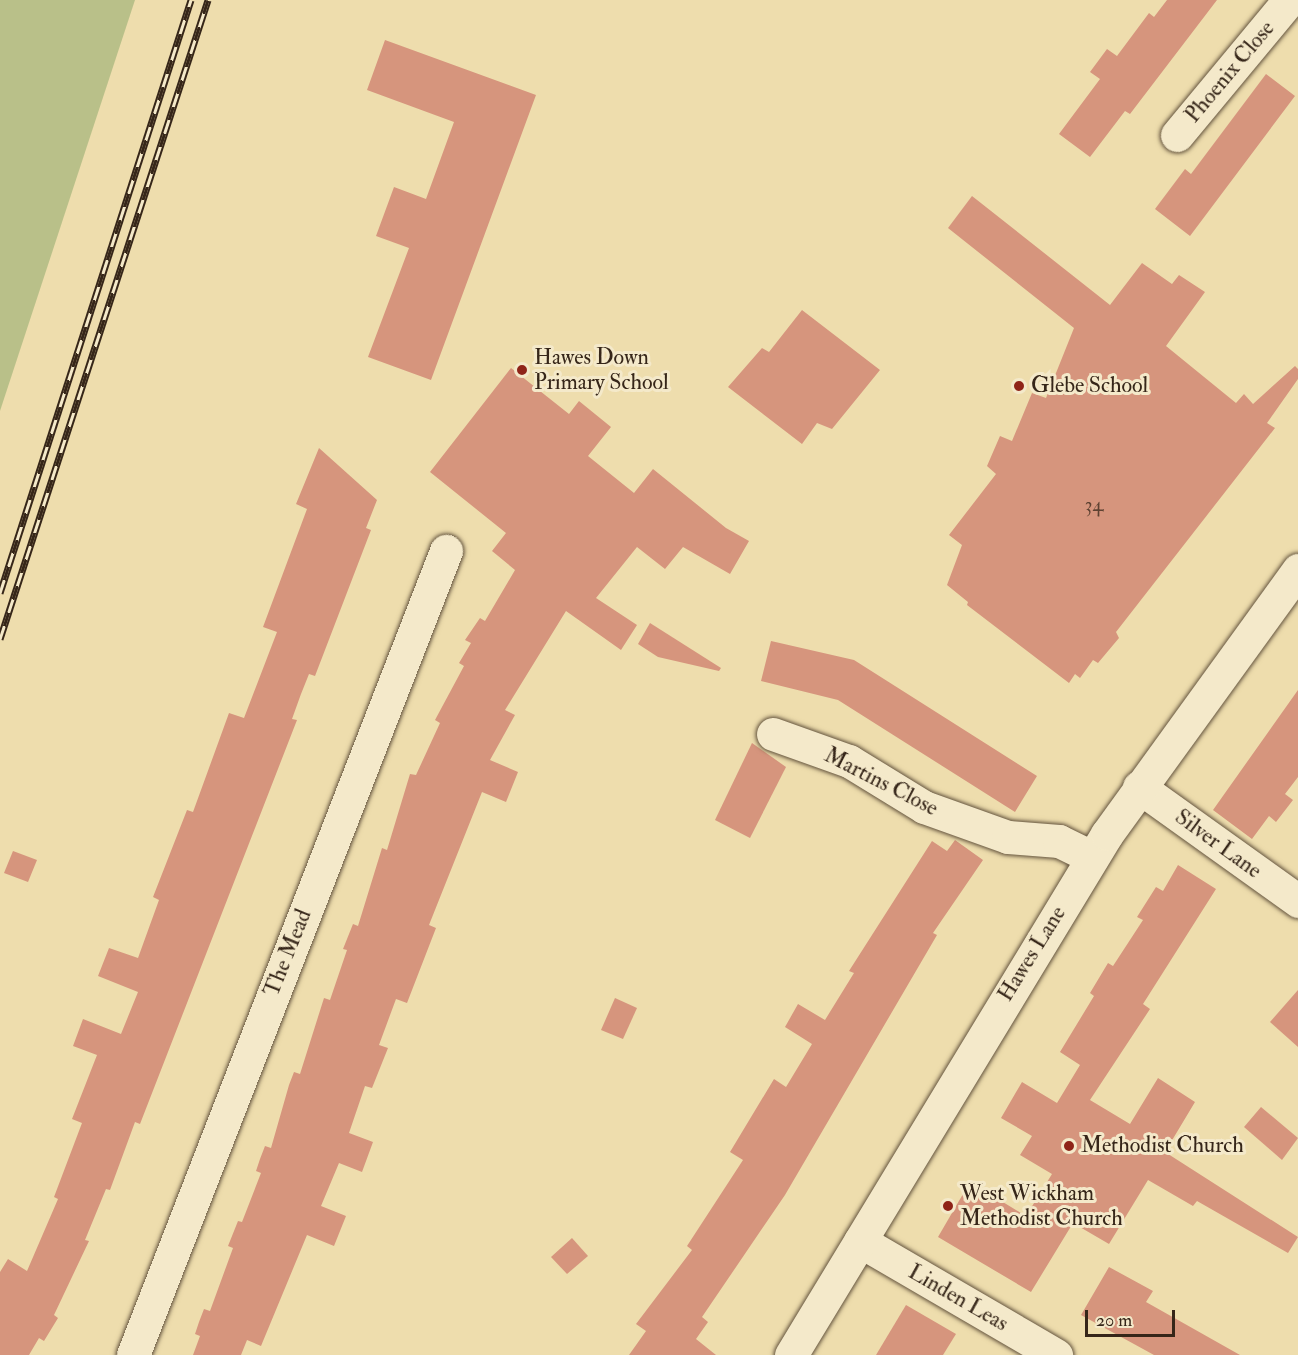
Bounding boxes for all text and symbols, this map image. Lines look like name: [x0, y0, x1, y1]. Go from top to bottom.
street label: Phoenix Close: [1180, 16, 1280, 128]
place label: Hawes Down Primary School: [534, 344, 669, 396]
marker: Hawes Down Primary School: [515, 363, 529, 377]
place label: Glebe School: [1031, 373, 1148, 399]
marker: Glebe School: [1012, 379, 1026, 393]
house number: 34: [1085, 492, 1103, 516]
street label: Martins Close: [820, 742, 942, 822]
street label: Silver Lane: [1170, 804, 1266, 884]
street label: Hawes Lane: [992, 902, 1072, 1006]
street label: The Mead: [259, 906, 317, 1000]
place label: Methodist Church: [1081, 1133, 1244, 1159]
marker: Methodist Church: [1062, 1139, 1076, 1153]
place label: West Wickham Methodist Church: [960, 1180, 1123, 1232]
marker: West Wickham Methodist Church: [941, 1199, 955, 1213]
street label: Linden Leas: [903, 1259, 1013, 1337]
scale bar: [1088, 1298, 1178, 1336]
text: 20 m: [1096, 1309, 1132, 1332]

